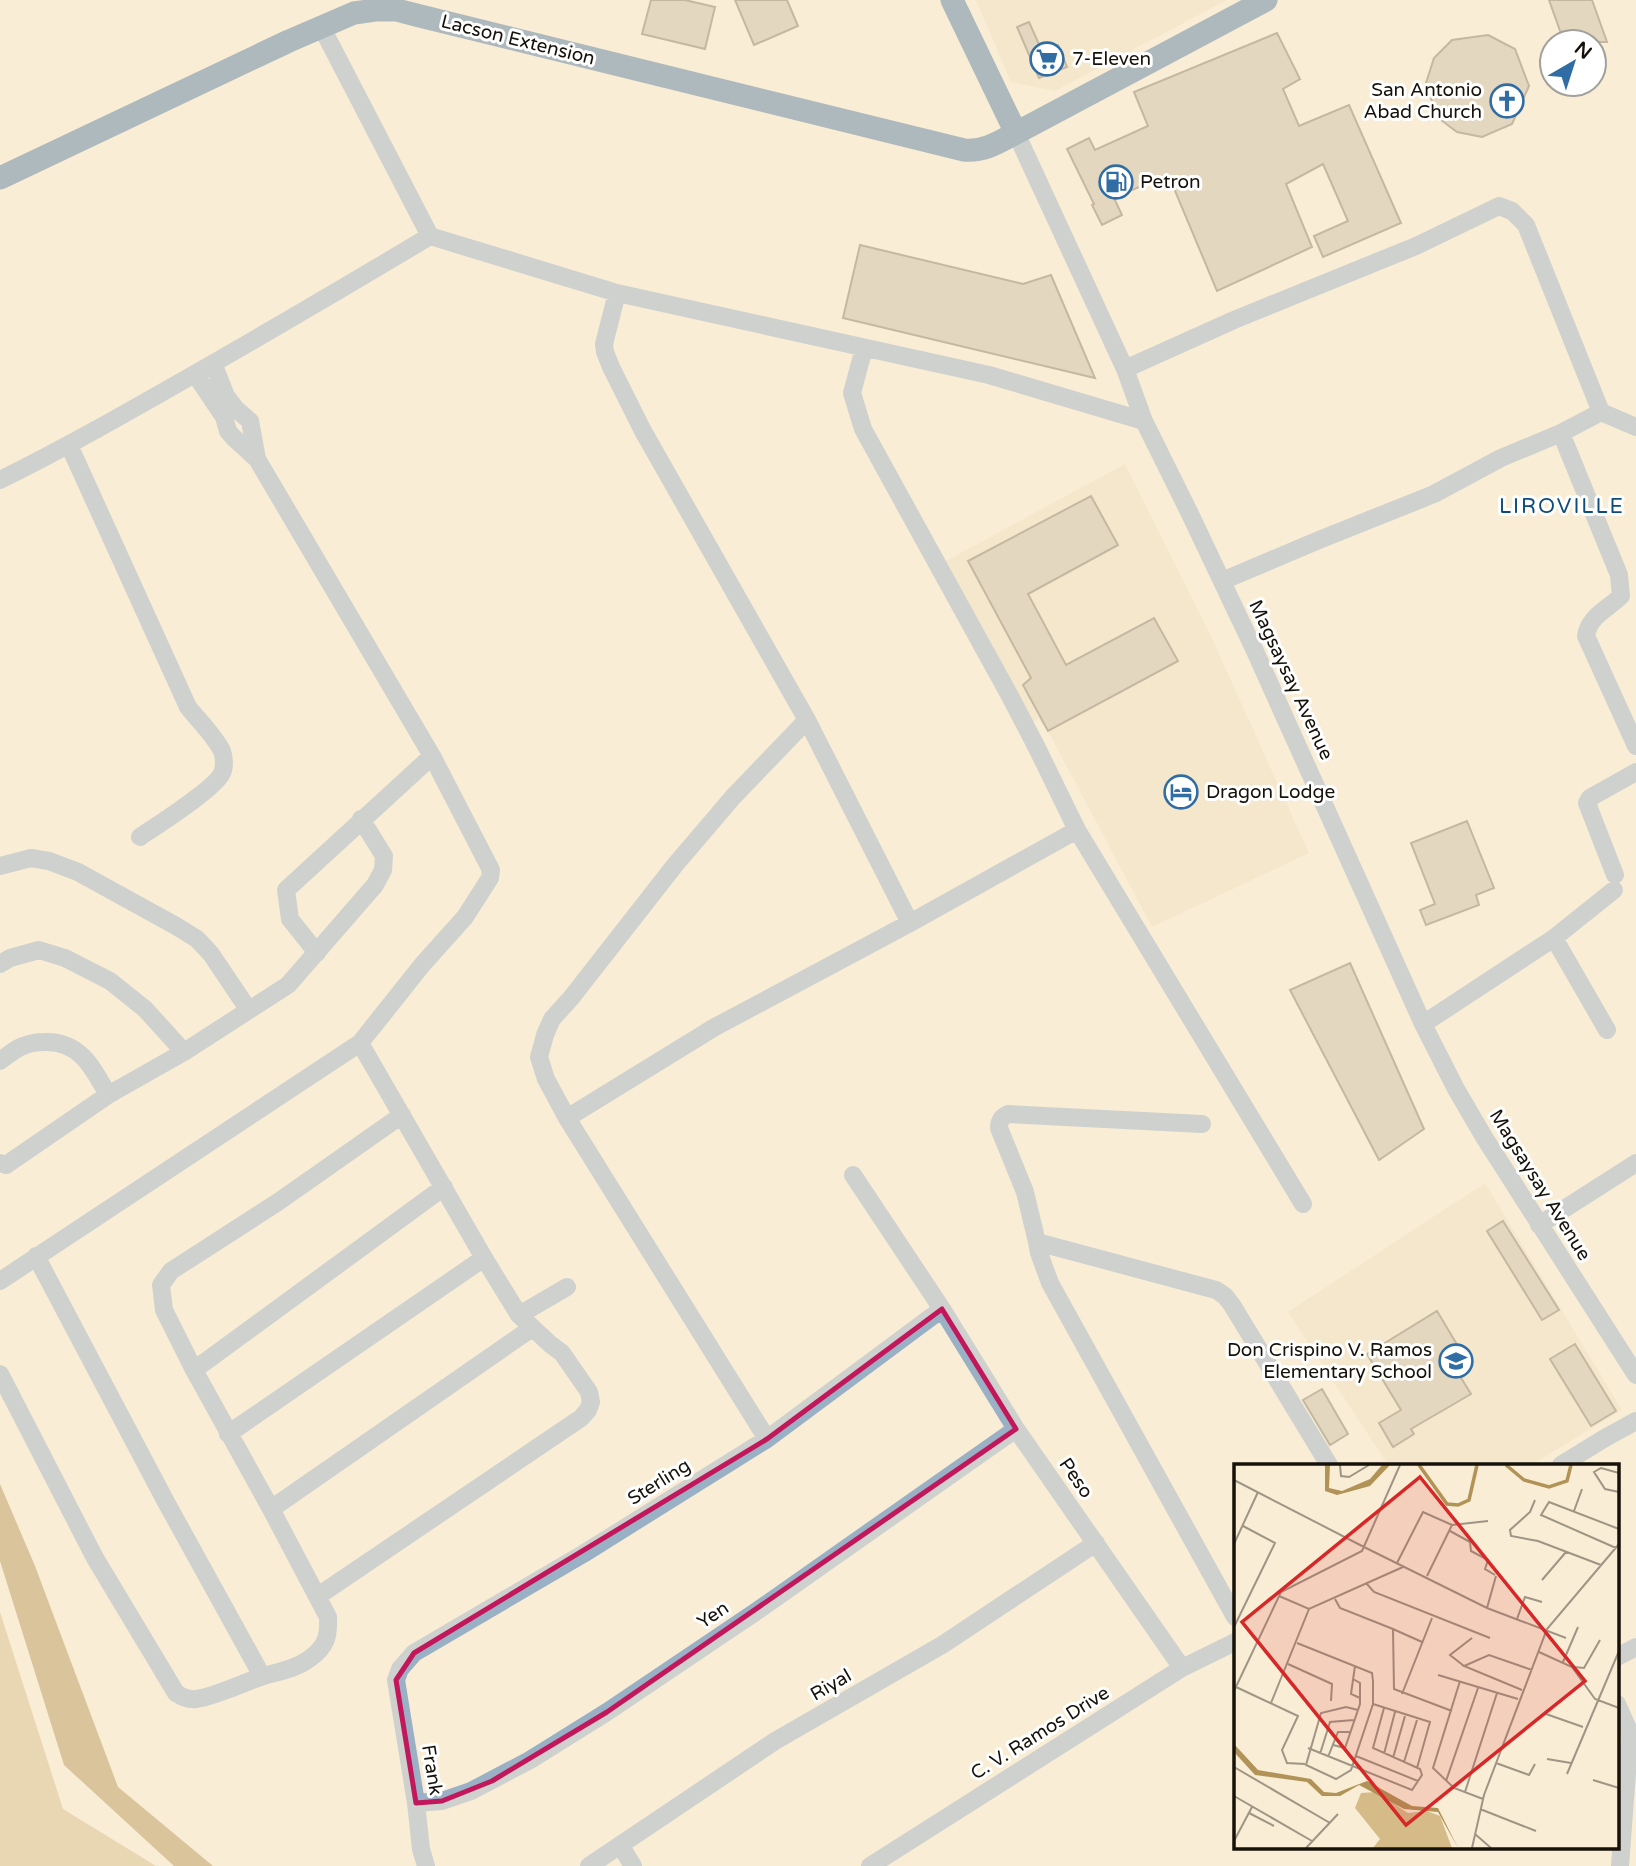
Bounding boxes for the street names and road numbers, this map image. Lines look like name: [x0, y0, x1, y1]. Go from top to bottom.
street label: Lacson Extension: [439, 10, 597, 70]
street label: Magsaysay Avenue: [1244, 597, 1338, 763]
street label: Magsaysay Avenue: [1485, 1106, 1595, 1264]
street label: Sterling: [624, 1454, 694, 1510]
street label: Peso: [1054, 1454, 1098, 1502]
street label: Yen: [693, 1597, 733, 1633]
street label: Riyal: [807, 1665, 855, 1705]
street label: C. V. Ramos Drive: [967, 1682, 1113, 1784]
street label: Frank: [417, 1743, 447, 1797]

